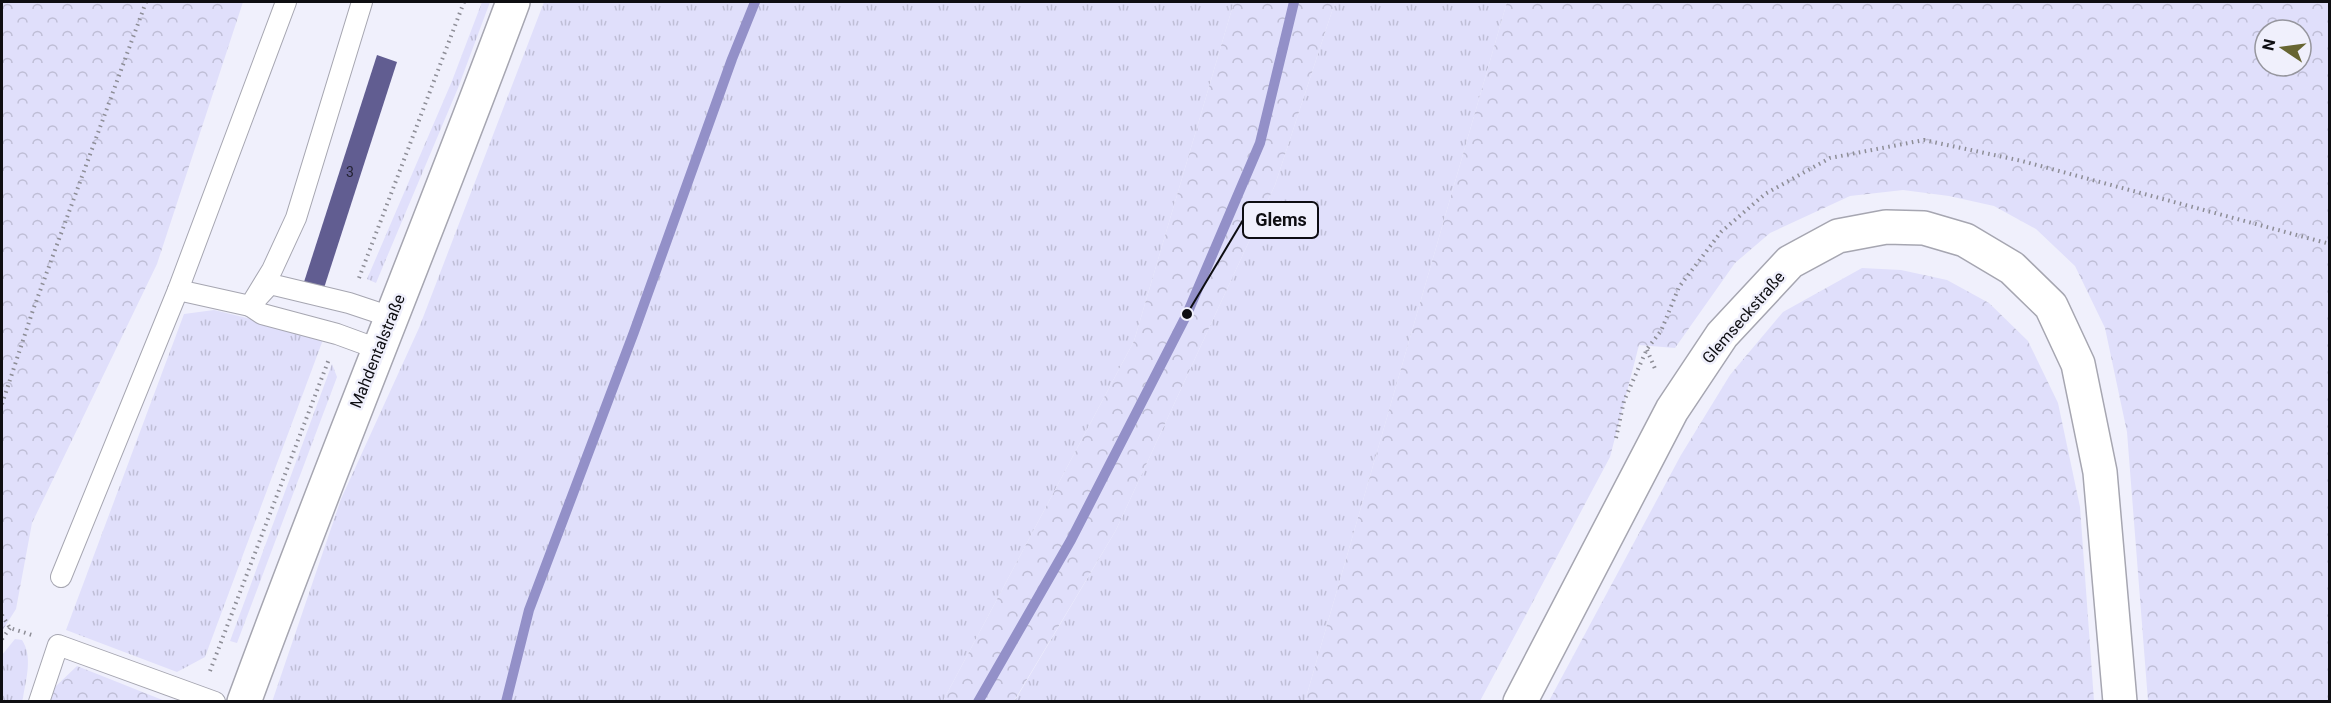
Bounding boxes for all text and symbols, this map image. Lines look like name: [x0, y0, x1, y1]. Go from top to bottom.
north arrow: [2253, 18, 2313, 78]
text: N: [2258, 37, 2279, 52]
house number: 3: [346, 164, 354, 180]
callout: Glems: [1243, 202, 1318, 238]
text: Glems: [1255, 209, 1307, 230]
street label: Glemseckstraße: [1698, 267, 1789, 367]
street label: Mahdentalstraße: [346, 292, 409, 411]

